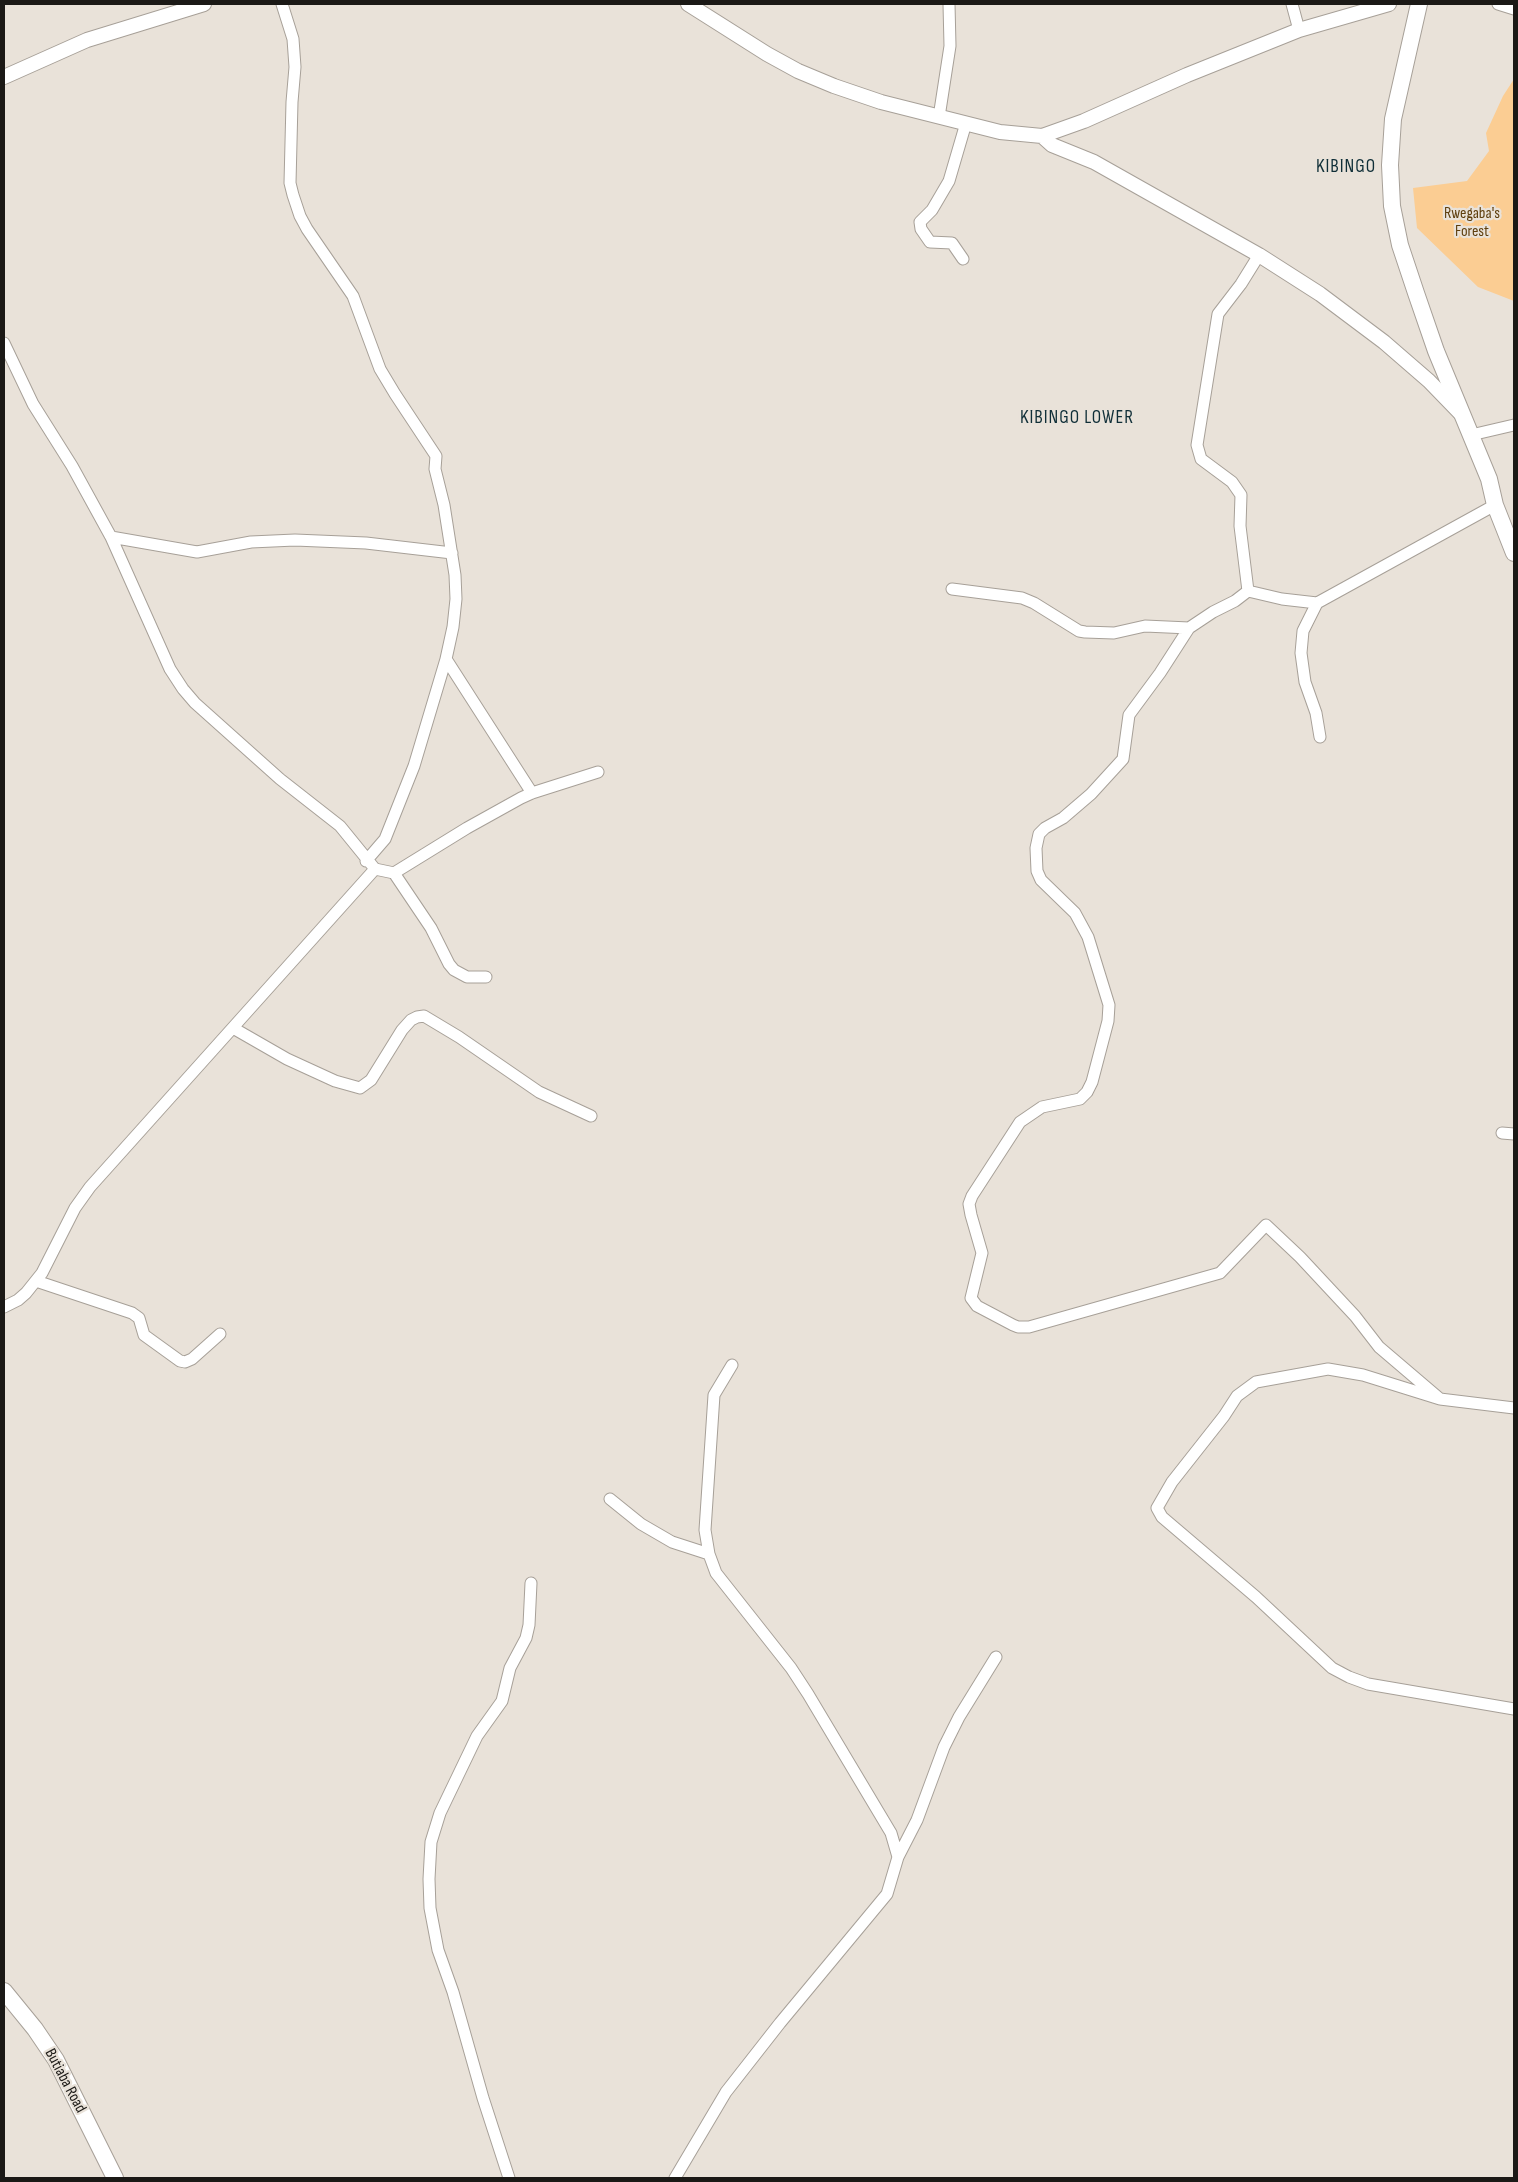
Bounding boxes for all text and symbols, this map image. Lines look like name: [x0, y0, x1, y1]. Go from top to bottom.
district label: KIBINGO: [1315, 156, 1377, 178]
park label: Rwegaba's Forest: [1444, 204, 1500, 242]
district label: KIBINGO LOWER: [1018, 407, 1136, 429]
street label: Butiaba Road: [40, 2046, 90, 2116]

